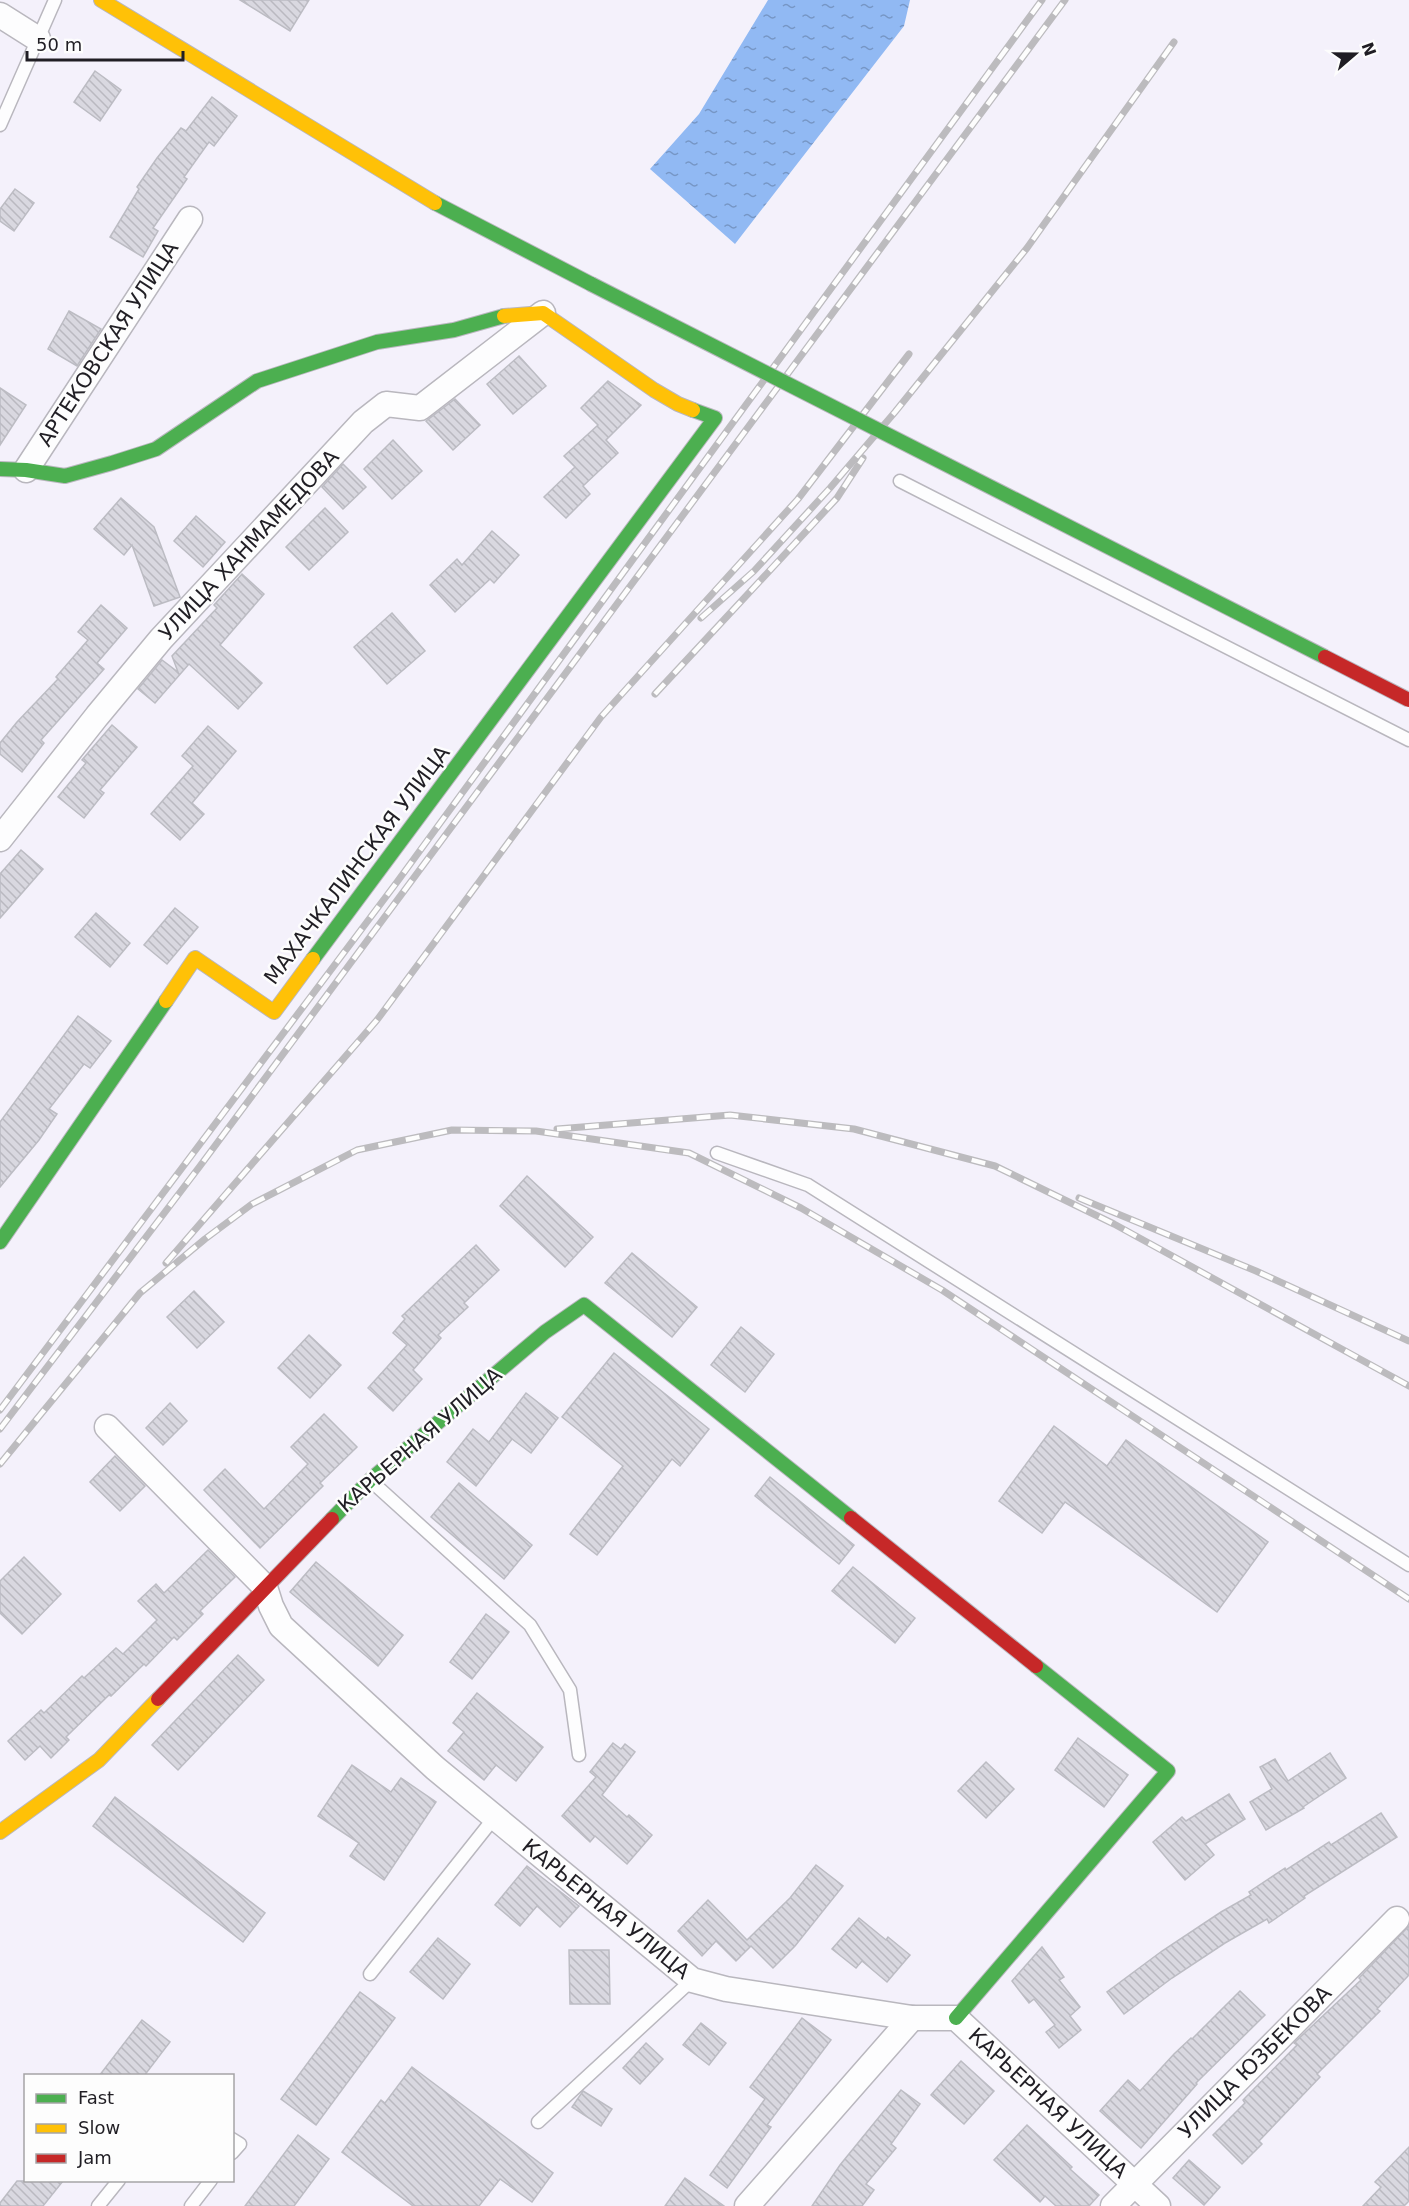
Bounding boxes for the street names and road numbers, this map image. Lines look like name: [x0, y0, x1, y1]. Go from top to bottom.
street label: АРТЕКОВСКАЯ УЛИЦА: [33, 237, 184, 451]
street label: УЛИЦА ХАНМАМЕДОВА: [154, 444, 344, 645]
street label: МАХАЧКАЛИНСКАЯ УЛИЦА: [259, 741, 455, 989]
street label: КАРЬЕРНАЯ УЛИЦА: [333, 1362, 507, 1518]
street label: КАРЬЕРНАЯ УЛИЦА: [517, 1834, 695, 1984]
street label: УЛИЦА ЮЗБЕКОВА: [1174, 1980, 1337, 2143]
street label: КАРЬЕРНАЯ УЛИЦА: [964, 2023, 1133, 2183]

